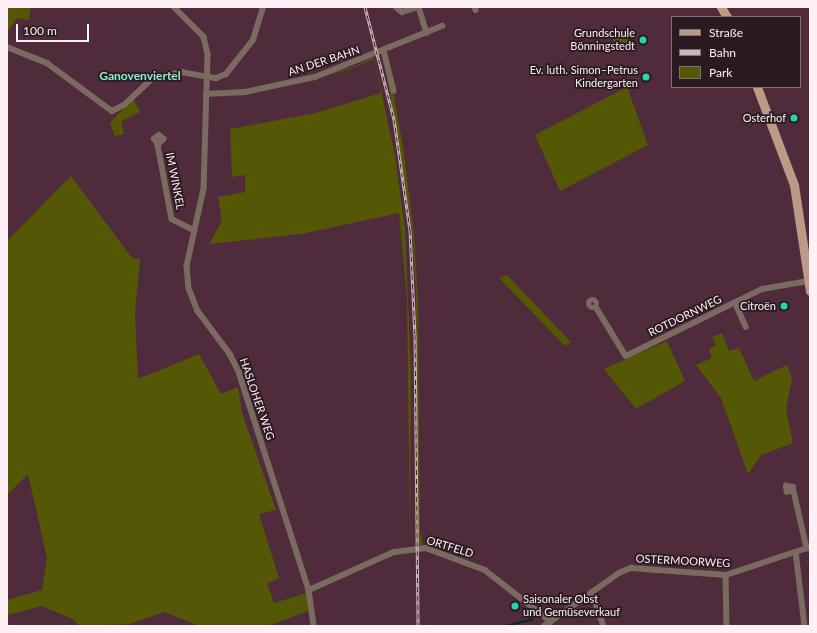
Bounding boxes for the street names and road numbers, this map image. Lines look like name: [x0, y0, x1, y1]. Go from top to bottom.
street label: AN DER BAHN: [287, 43, 361, 79]
street label: IM WINKEL: [163, 151, 187, 211]
street label: ROTDORNWEG: [646, 293, 724, 339]
street label: HASLOHER WEG: [237, 356, 277, 442]
street label: ORTFELD: [425, 534, 475, 560]
street label: OSTERMOORWEG: [635, 552, 731, 570]

